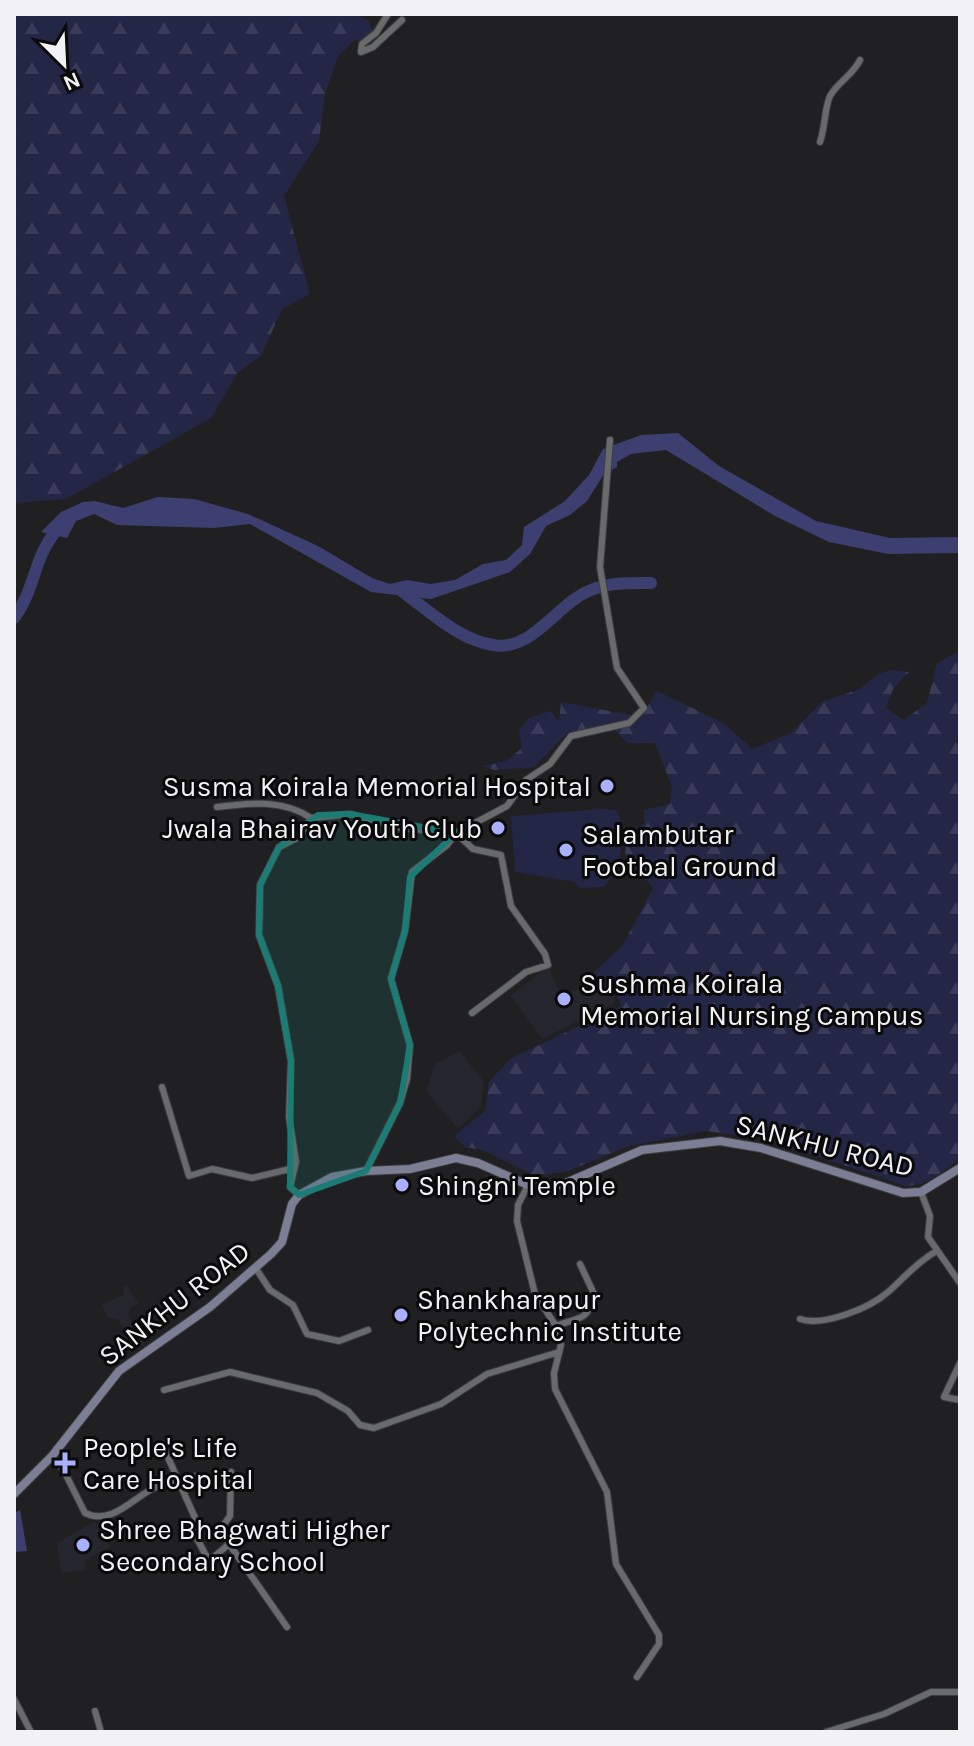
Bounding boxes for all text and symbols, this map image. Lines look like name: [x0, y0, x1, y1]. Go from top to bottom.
north arrow: [24, 24, 104, 104]
text: N: [59, 66, 84, 96]
place label: Susma Koirala Memorial Hospital: [163, 770, 591, 803]
marker: Susma Koirala Memorial Hospital: [598, 777, 616, 795]
place label: Jwala Bhairav Youth Club: [162, 812, 482, 845]
place label: Salambutar Footbal Ground: [582, 818, 777, 883]
marker: Jwala Bhairav Youth Club: [489, 819, 507, 837]
marker: Salambutar Footbal Ground: [557, 841, 575, 859]
place label: Sushma Koirala Memorial Nursing Campus: [580, 967, 923, 1032]
marker: Sushma Koirala Memorial Nursing Campus: [555, 990, 573, 1008]
street label: SANKHU ROAD: [732, 1107, 917, 1184]
place label: Shingni Temple: [418, 1169, 616, 1202]
marker: Shingni Temple: [393, 1176, 411, 1194]
street label: SANKHU ROAD: [92, 1234, 256, 1373]
place label: Shankharapur Polytechnic Institute: [417, 1283, 682, 1348]
marker: Shankharapur Polytechnic Institute: [392, 1306, 410, 1324]
place label: People's Life Care Hospital: [83, 1431, 254, 1496]
marker: People's Life Care Hospital: [54, 1452, 76, 1474]
place label: Shree Bhagwati Higher Secondary School: [99, 1513, 390, 1578]
marker: Shree Bhagwati Higher Secondary School: [74, 1536, 92, 1554]

